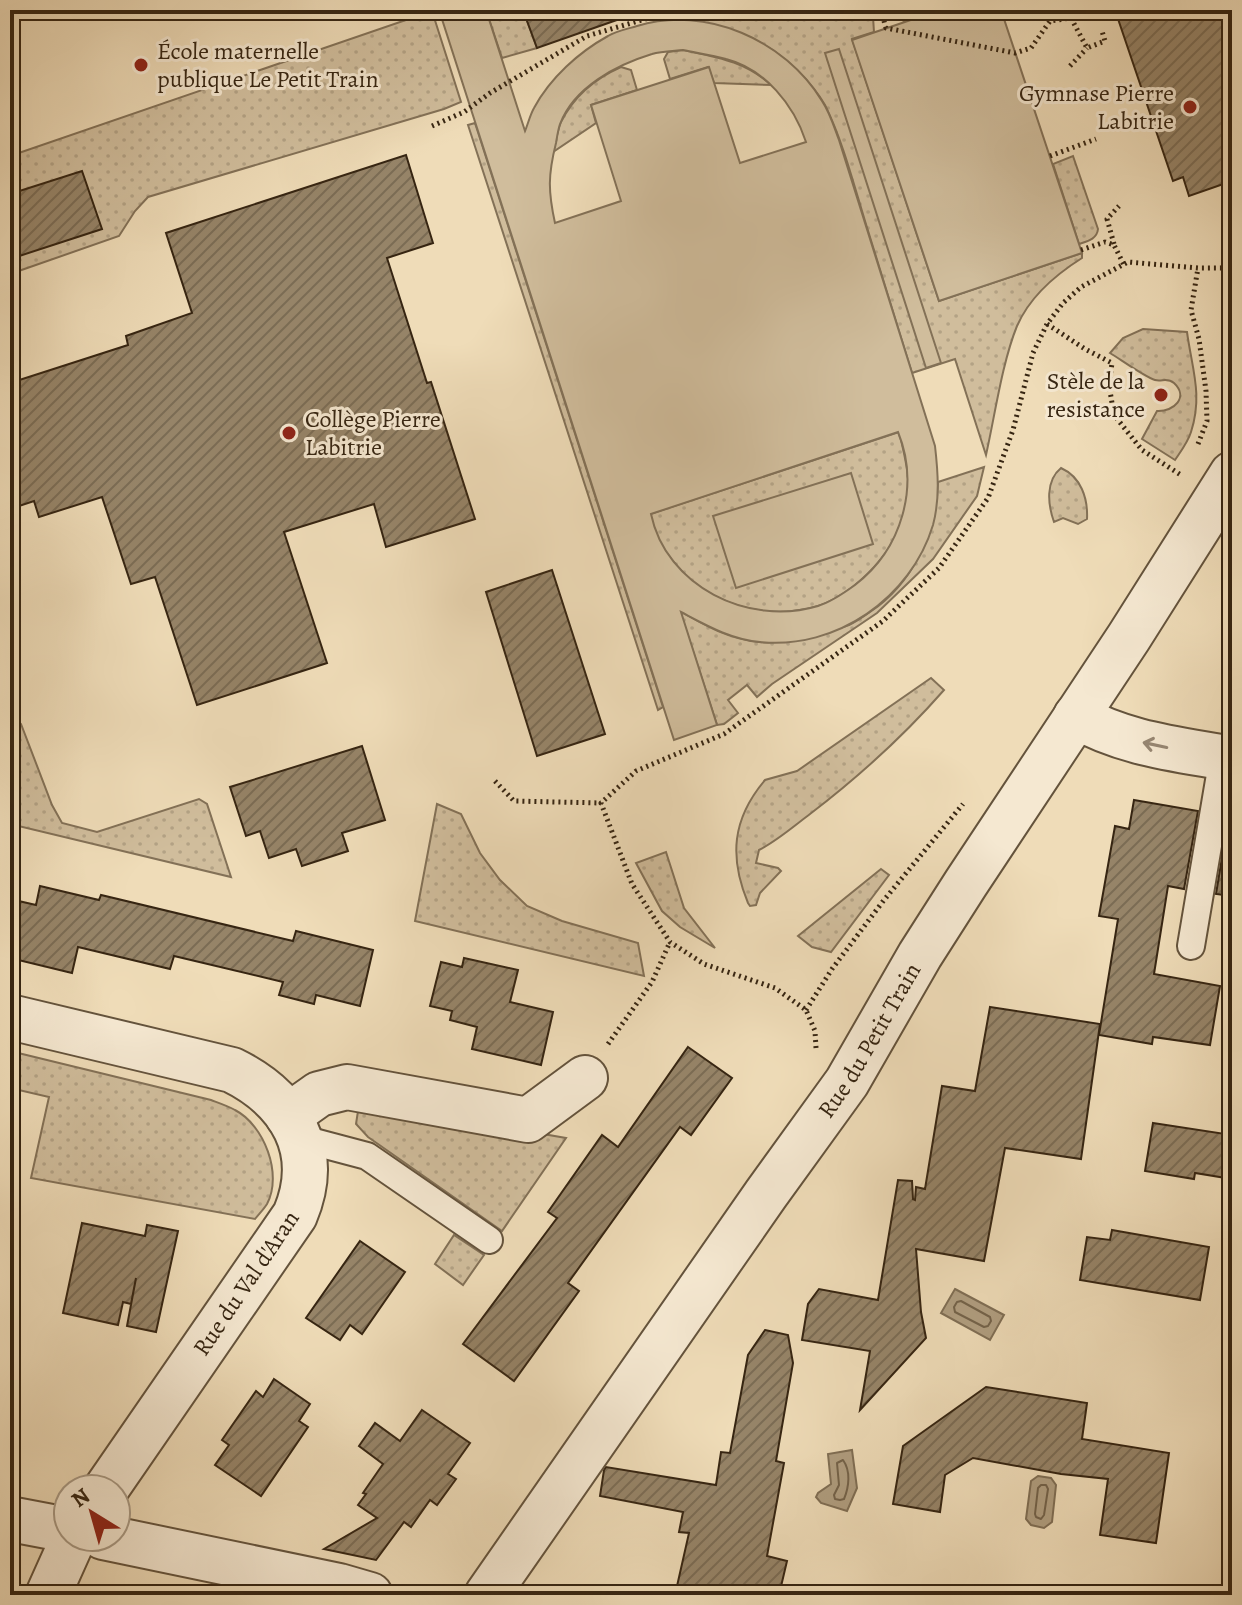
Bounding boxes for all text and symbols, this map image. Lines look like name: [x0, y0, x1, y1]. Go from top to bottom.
place label: École maternelle publique Le Petit Train: [157, 35, 379, 95]
marker: École maternelle publique Le Petit Train: [132, 56, 150, 74]
place label: Gymnase Pierre Labitrie: [1019, 77, 1174, 137]
marker: Gymnase Pierre Labitrie: [1181, 98, 1199, 116]
place label: Stèle de la resistance: [1046, 365, 1146, 425]
marker: Stèle de la resistance: [1152, 386, 1170, 404]
place label: Collège Pierre Labitrie: [305, 403, 441, 463]
marker: Collège Pierre Labitrie: [280, 424, 298, 442]
one-way arrow: [1143, 737, 1168, 752]
street label: Rue du Petit Train: [810, 957, 928, 1124]
street label: Rue du Val d'Aran: [185, 1204, 307, 1362]
north arrow: [52, 1473, 132, 1553]
text: N: [65, 1481, 96, 1515]

